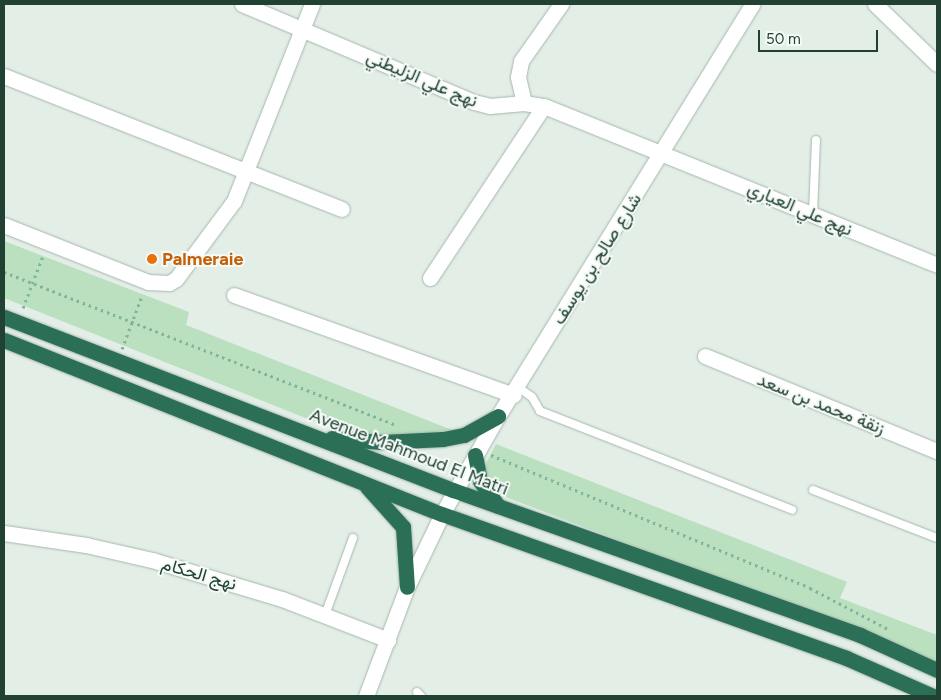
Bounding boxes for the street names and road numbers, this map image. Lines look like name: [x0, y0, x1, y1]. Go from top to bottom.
street label: نهج علي الزليطني: [363, 46, 481, 112]
street label: نهج علي العياري: [744, 177, 856, 241]
street label: شارع صالح بن يوسف: [548, 189, 646, 329]
street label: زنقة محمد بن سعد: [754, 369, 888, 439]
street label: Avenue Mahmoud El Matri: [307, 404, 511, 500]
street label: نهج الحكام: [159, 553, 239, 595]

